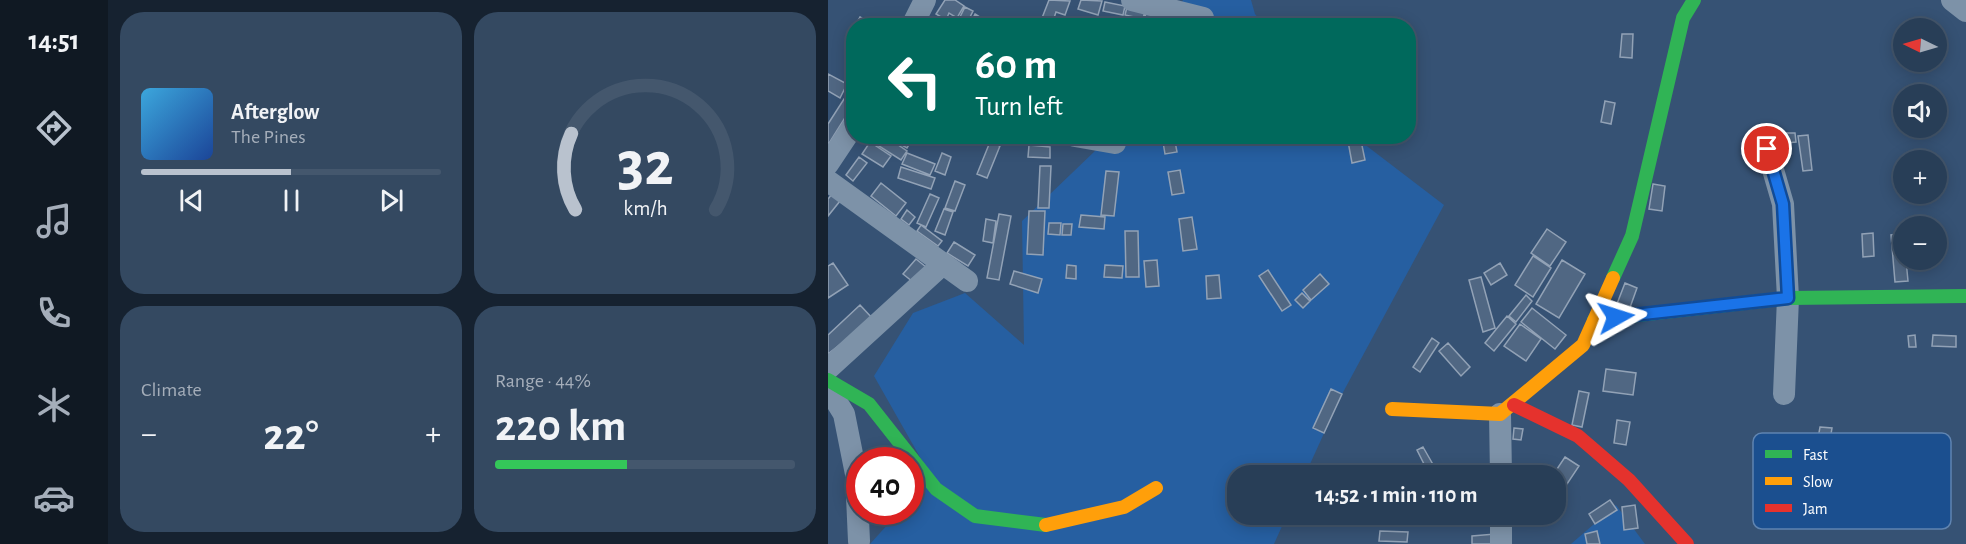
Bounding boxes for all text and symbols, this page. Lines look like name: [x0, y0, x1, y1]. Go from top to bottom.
north arrow: [1893, 18, 1947, 72]
map controls: [1893, 18, 1947, 270]
text: 14:51: [29, 27, 79, 54]
icon: left: [876, 42, 954, 120]
text: 60 m: [975, 44, 1057, 86]
button: sound: [1893, 84, 1947, 138]
text: Turn left: [975, 93, 1063, 120]
text: Afterglow: [231, 101, 319, 123]
icon: directions: [33, 107, 75, 149]
pin: [1741, 123, 1792, 174]
text: The Pines: [231, 127, 306, 147]
icon: arrive: [1750, 132, 1783, 165]
text: 32: [617, 134, 673, 196]
button: +: [1893, 150, 1947, 204]
icon: previous: [175, 184, 208, 217]
icon: pause: [275, 184, 308, 217]
icon: next: [375, 184, 408, 217]
text: km/h: [623, 198, 667, 219]
icon: music: [33, 200, 75, 242]
button: −: [1893, 216, 1947, 270]
position arrow: [1584, 285, 1648, 349]
icon: phone: [33, 292, 75, 334]
text: Range · 44%: [495, 371, 591, 391]
text: Climate: [141, 380, 202, 400]
icon: climate: [33, 384, 75, 426]
text: 220 km: [495, 404, 626, 449]
text: 22°: [263, 413, 319, 458]
text: −: [141, 418, 157, 451]
text: +: [425, 418, 441, 451]
legend: [1753, 433, 1951, 529]
speed limit sign: 40: [846, 447, 924, 525]
text: Fast: [1803, 447, 1828, 463]
text: Slow: [1803, 474, 1833, 490]
icon: car: [33, 477, 75, 519]
text: 14:52 · 1 min · 110 m: [1315, 484, 1478, 506]
text: Jam: [1803, 501, 1828, 517]

